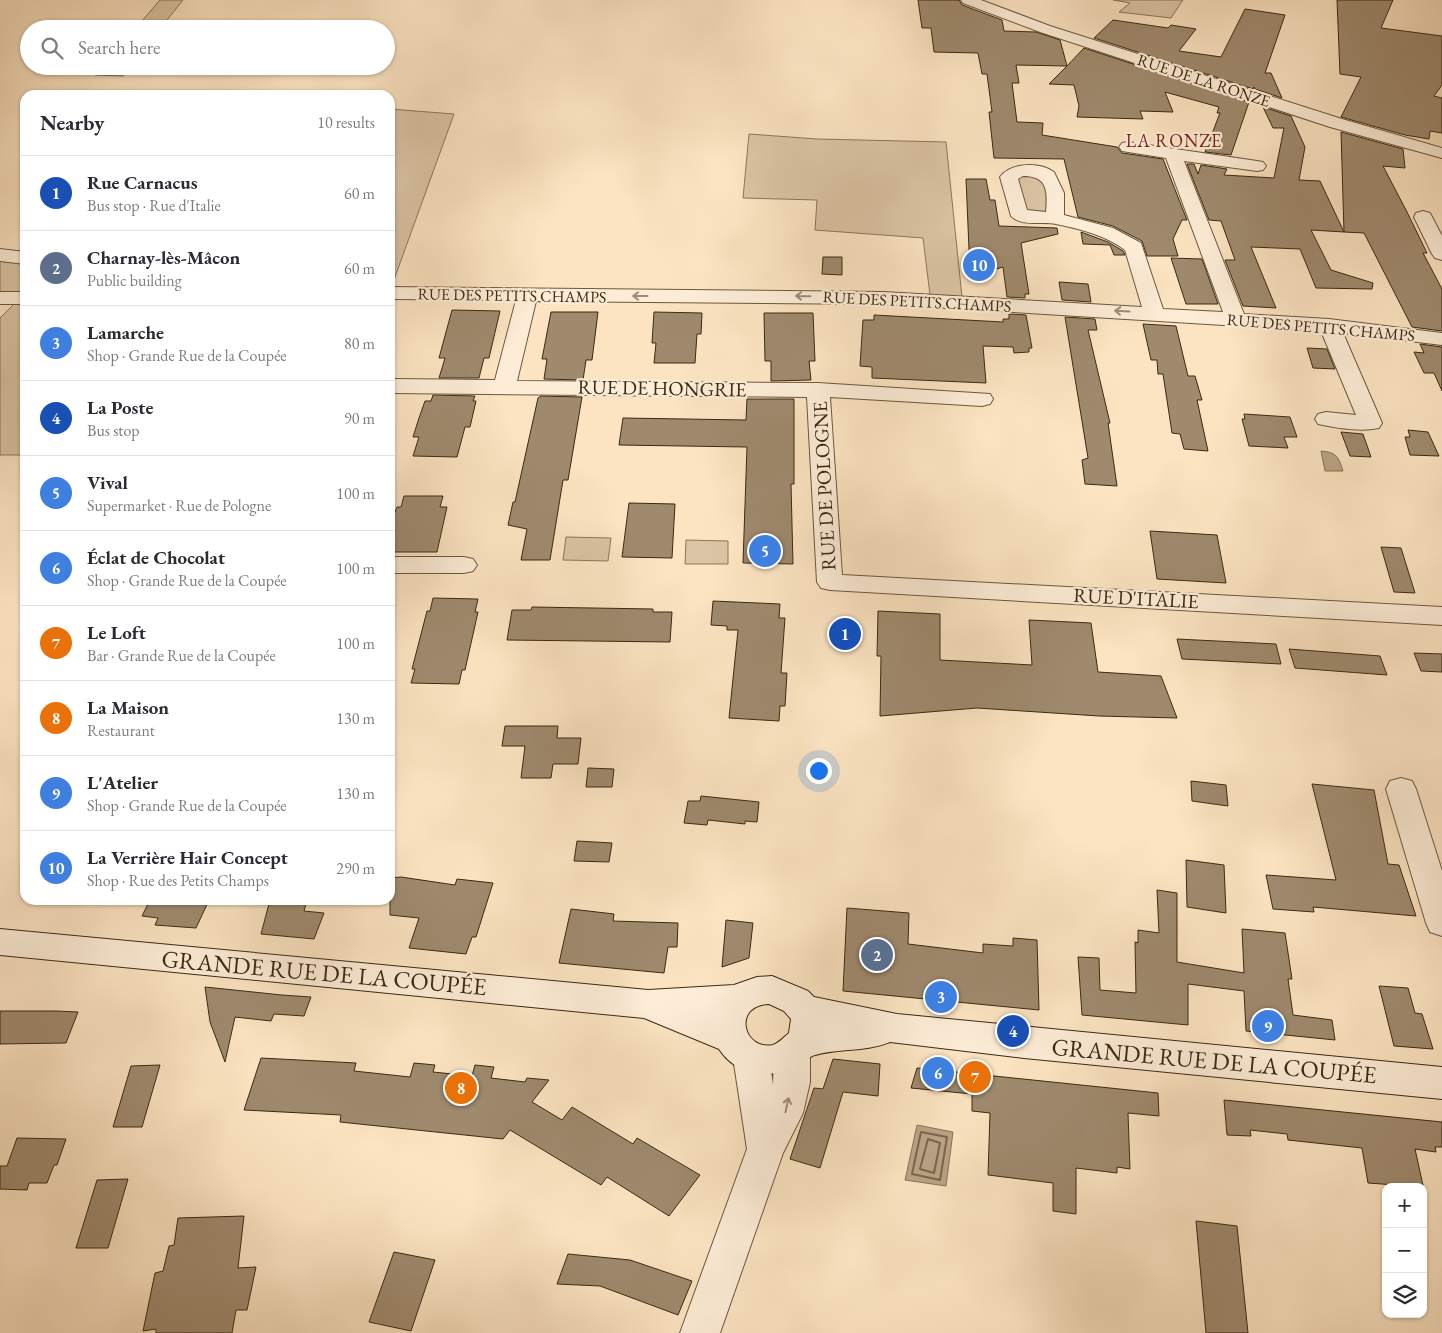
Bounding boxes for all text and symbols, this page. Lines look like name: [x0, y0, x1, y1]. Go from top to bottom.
search box: [20, 20, 395, 75]
icon: search: [38, 34, 66, 62]
text: Search here: [78, 35, 160, 60]
street label: RUE DE LA RONZE: [1135, 49, 1273, 112]
text: Nearby: [40, 109, 104, 136]
text: 10 results: [317, 112, 375, 133]
district label: LA RONZE: [1126, 129, 1222, 152]
text: Rue Carnacus: [87, 170, 198, 195]
text: 1: [52, 183, 60, 204]
text: 60 m: [344, 183, 375, 204]
text: Bus stop · Rue d'Italie: [87, 195, 221, 216]
text: Charnay-lès-Mâcon: [87, 245, 240, 270]
pin: 10: [963, 246, 995, 284]
text: 2: [52, 258, 60, 279]
text: 60 m: [344, 258, 375, 279]
text: Public building: [87, 270, 182, 291]
street label: RUE DES PETITS CHAMPS: [418, 283, 606, 308]
street label: RUE DES PETITS CHAMPS: [822, 286, 1012, 317]
one-way arrow: [632, 291, 648, 301]
one-way arrow: [795, 291, 811, 301]
one-way arrow: [1114, 307, 1130, 316]
street label: RUE DES PETITS CHAMPS: [1226, 309, 1416, 346]
text: Lamarche: [87, 320, 164, 345]
text: 3: [52, 333, 60, 354]
text: 80 m: [344, 333, 375, 354]
text: Shop · Grande Rue de la Coupée: [87, 345, 286, 366]
street label: RUE DE HONGRIE: [577, 374, 747, 402]
text: La Poste: [87, 395, 153, 420]
street label: RUE DE POLOGNE: [807, 401, 841, 571]
text: 4: [52, 408, 60, 429]
text: 90 m: [344, 408, 375, 429]
text: Bus stop: [87, 420, 140, 441]
text: Vival: [87, 470, 128, 495]
text: 5: [52, 483, 60, 504]
text: 100 m: [336, 483, 375, 504]
text: Supermarket · Rue de Pologne: [87, 495, 271, 516]
pin: 5: [749, 532, 781, 570]
text: Éclat de Chocolat: [87, 545, 225, 570]
text: 6: [52, 558, 60, 579]
text: 100 m: [336, 558, 375, 579]
text: Shop · Grande Rue de la Coupée: [87, 570, 286, 591]
street label: RUE D'ITALIE: [1073, 582, 1199, 614]
pin: 1: [829, 615, 861, 653]
text: Le Loft: [87, 620, 146, 645]
text: 7: [52, 633, 60, 654]
text: 100 m: [336, 633, 375, 654]
text: Bar · Grande Rue de la Coupée: [87, 645, 276, 666]
text: La Maison: [87, 695, 169, 720]
text: 8: [52, 708, 60, 729]
text: 130 m: [336, 708, 375, 729]
text: Restaurant: [87, 720, 155, 741]
your location: [806, 758, 832, 784]
text: L'Atelier: [87, 770, 158, 795]
text: 9: [52, 783, 60, 804]
text: 130 m: [336, 783, 375, 804]
text: Shop · Grande Rue de la Coupée: [87, 795, 286, 816]
text: La Verrière Hair Concept: [87, 845, 288, 870]
text: 10: [48, 858, 64, 879]
text: 290 m: [336, 858, 375, 879]
text: Shop · Rue des Petits Champs: [87, 870, 269, 891]
pin: 2: [861, 936, 893, 974]
street label: GRANDE RUE DE LA COUPÉE: [160, 943, 488, 1002]
pin: 3: [925, 978, 957, 1016]
pin: 9: [1252, 1007, 1284, 1045]
pin: 4: [997, 1012, 1029, 1050]
street label: GRANDE RUE DE LA COUPÉE: [1050, 1031, 1378, 1090]
pin: 6: [922, 1054, 954, 1092]
pin: 7: [959, 1058, 991, 1096]
pin: 8: [445, 1069, 477, 1107]
one-way arrow: [782, 1097, 792, 1113]
map controls: [1382, 1183, 1427, 1318]
button: +: [1382, 1183, 1427, 1228]
button: −: [1382, 1228, 1427, 1273]
button: layers: [1382, 1273, 1427, 1318]

